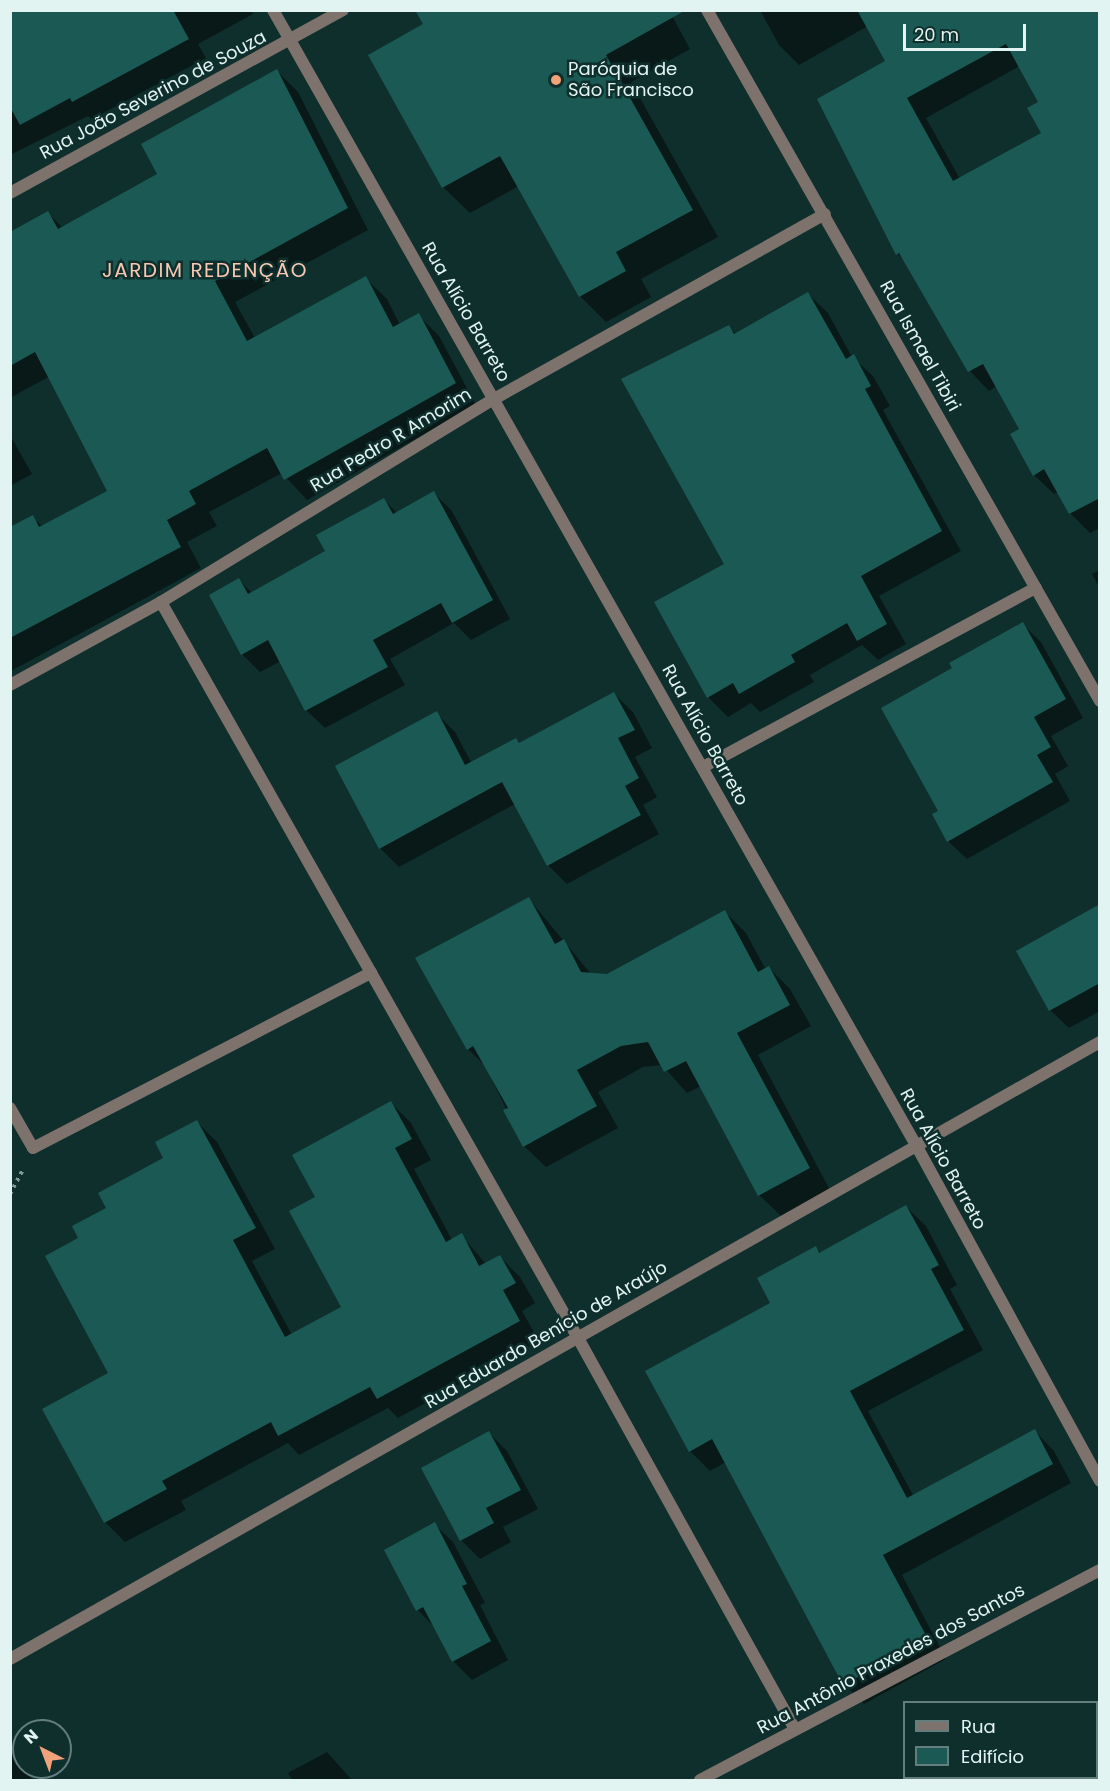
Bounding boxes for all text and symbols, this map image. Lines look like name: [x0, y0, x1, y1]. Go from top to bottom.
scale bar: [906, 12, 1029, 50]
text: 20 m: [914, 22, 959, 47]
street label: Rua João Severino de Souza: [36, 26, 270, 164]
place label: Paróquia de São Francisco: [568, 59, 694, 101]
marker: Paróquia de São Francisco: [549, 73, 563, 87]
street label: Rua Alício Barreto: [417, 238, 515, 386]
district label: JARDIM REDENÇÃO: [102, 258, 308, 282]
street label: Rua Ismael Tibiri: [875, 277, 965, 415]
street label: Rua Pedro R Amorim: [307, 383, 475, 497]
street label: Rua Alício Barreto: [657, 661, 753, 809]
street label: Rua Alício Barreto: [895, 1085, 991, 1233]
street label: Rua Eduardo Benício de Araújo: [421, 1257, 671, 1413]
street label: Rua Antônio Praxedes dos Santos: [754, 1579, 1028, 1739]
legend: [903, 1701, 1098, 1779]
north arrow: [12, 1719, 72, 1779]
text: N: [19, 1724, 43, 1749]
text: Edifício: [961, 1744, 1024, 1769]

